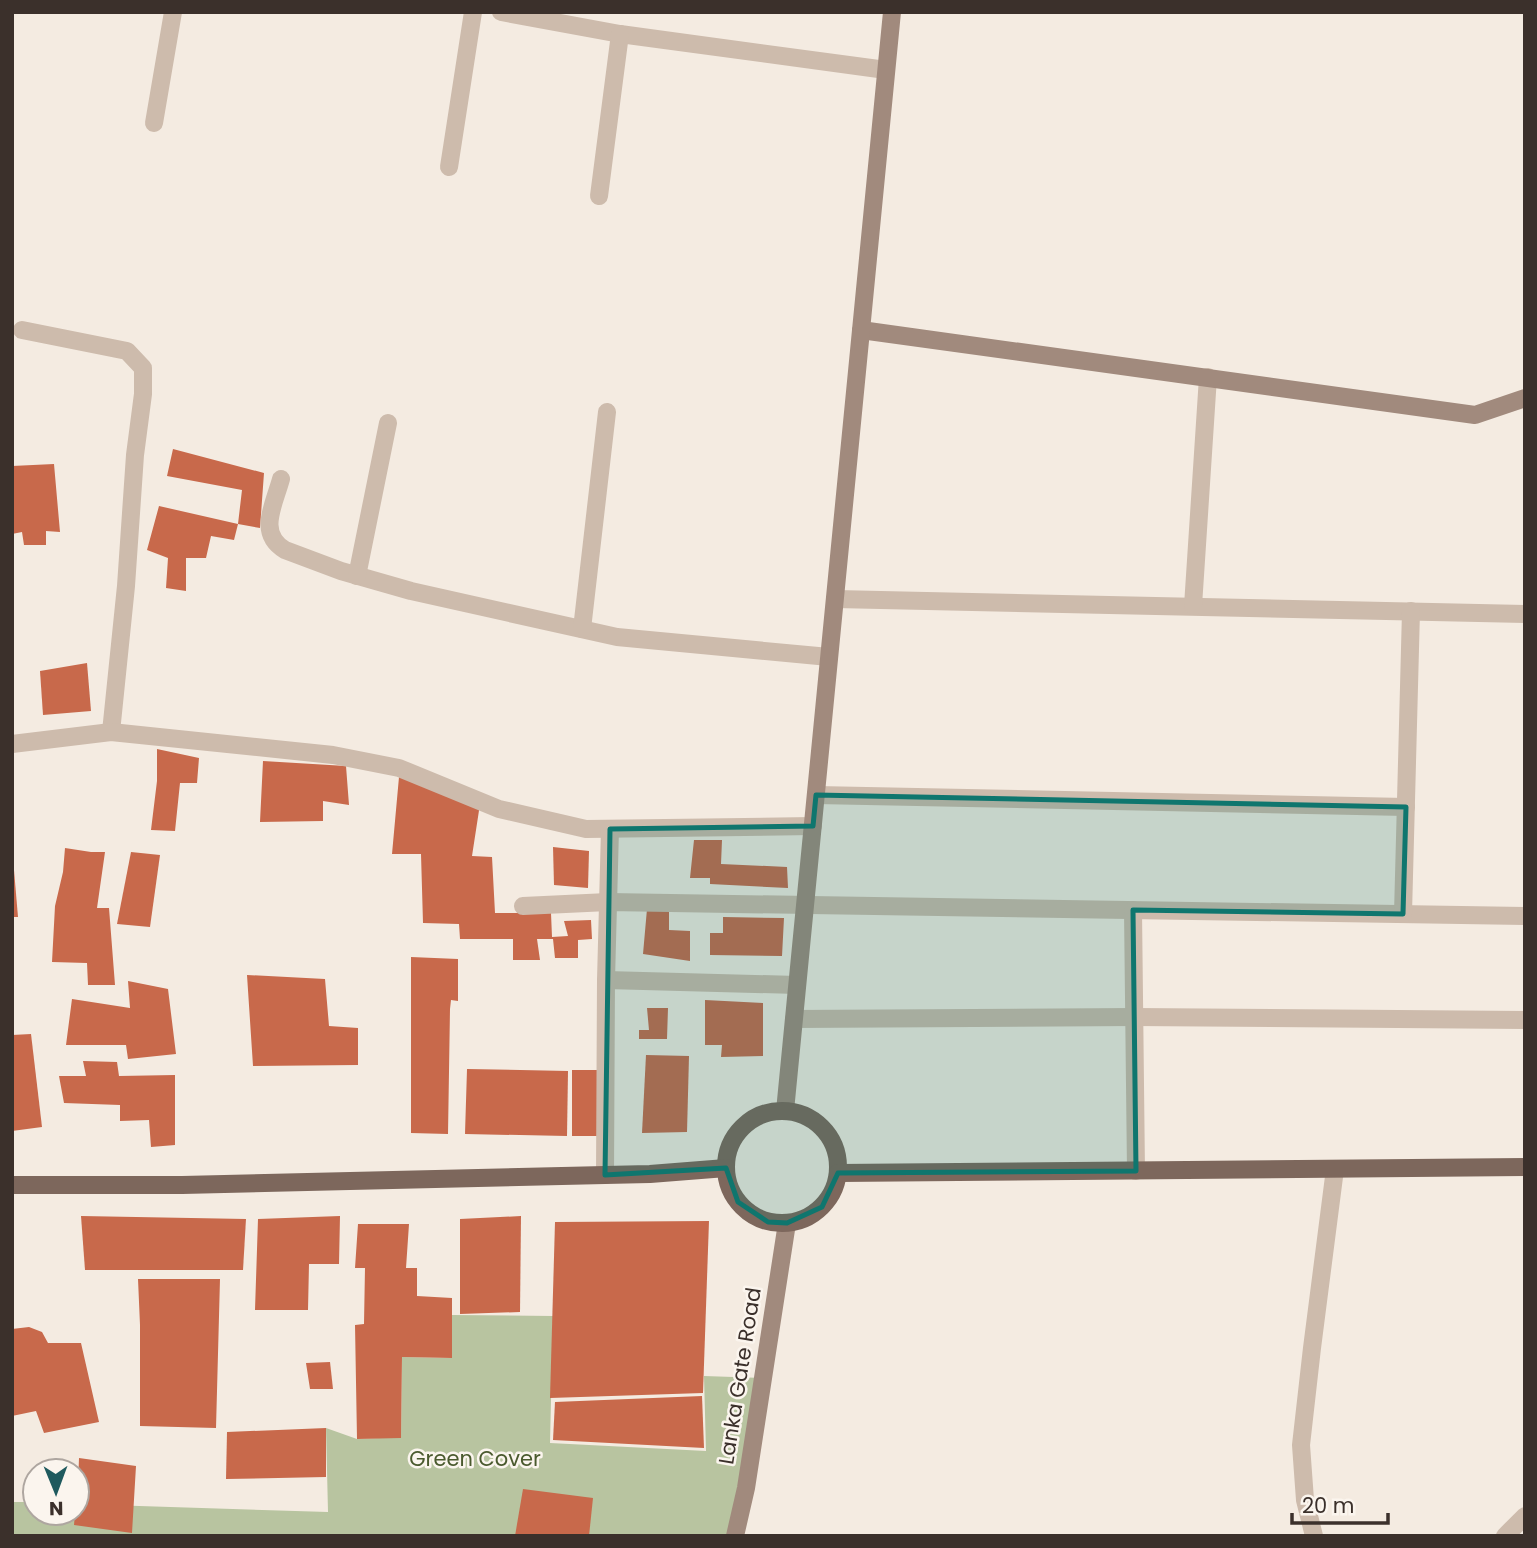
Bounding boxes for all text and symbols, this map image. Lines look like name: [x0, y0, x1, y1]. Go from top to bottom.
street label: Lanka Gate Road: [711, 1285, 768, 1466]
park label: Green Cover: [409, 1444, 541, 1473]
north arrow: [21, 1457, 91, 1527]
scale bar: [1292, 1482, 1388, 1526]
text: 20 m: [1302, 1491, 1355, 1520]
text: N: [49, 1495, 64, 1522]

